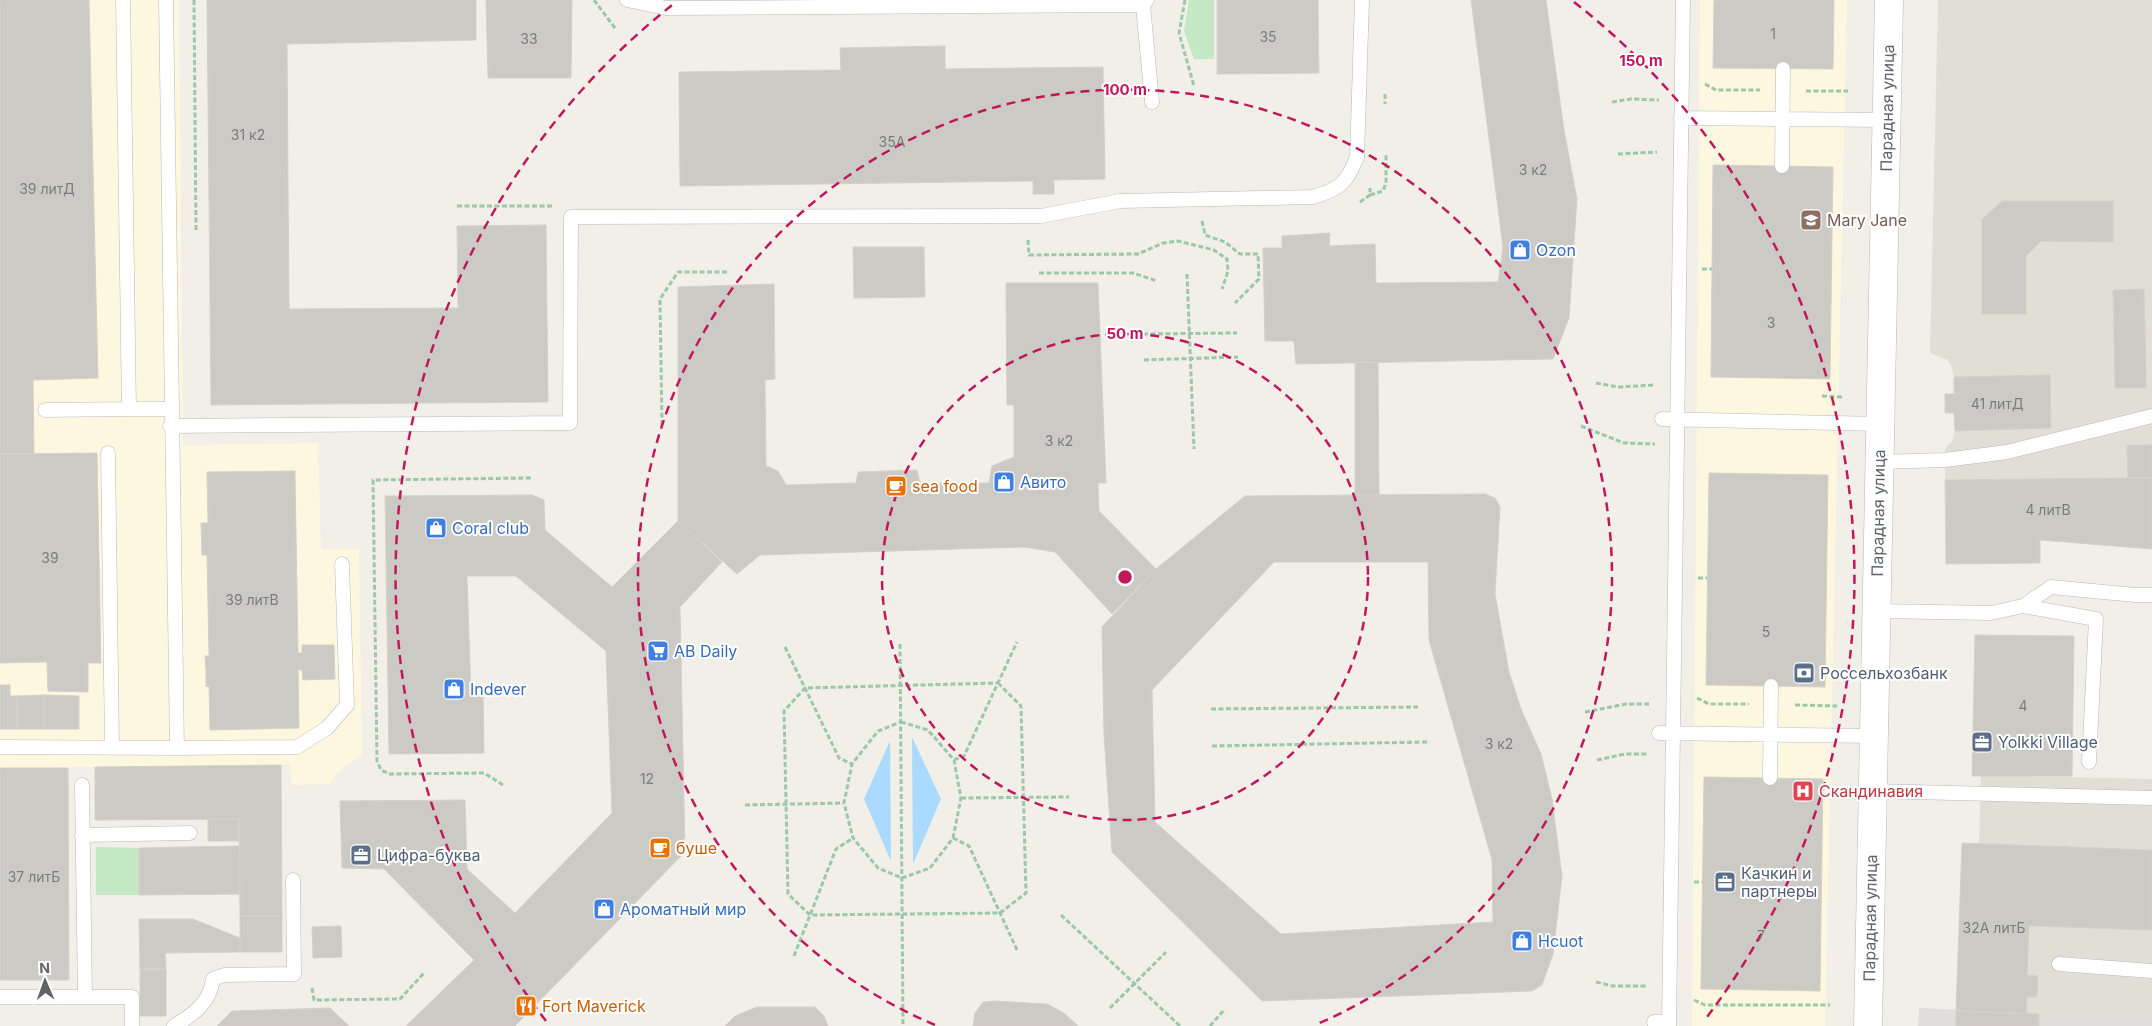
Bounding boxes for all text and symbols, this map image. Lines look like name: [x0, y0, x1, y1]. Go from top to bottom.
house number: 1: [1770, 25, 1776, 42]
house number: 35: [1259, 28, 1277, 45]
house number: 33: [520, 30, 538, 47]
street label: Парадная улица: [1876, 44, 1898, 172]
text: 150 m: [1619, 51, 1663, 70]
text: 100 m: [1103, 80, 1147, 99]
house number: 31 к2: [231, 126, 265, 143]
house number: 35А: [879, 133, 906, 150]
house number: 3 к2: [1519, 161, 1547, 178]
house number: 39 литД: [19, 180, 75, 197]
school or university icon: Mary Jane: [1799, 208, 1823, 232]
place label: Mary Jane: [1827, 210, 1907, 230]
shop icon: Ozon: [1508, 238, 1532, 262]
place label: Ozon: [1536, 240, 1576, 260]
house number: 3: [1767, 314, 1775, 331]
text: 50 m: [1107, 324, 1143, 343]
house number: 41 литД: [1971, 395, 2023, 412]
house number: 3 к2: [1045, 432, 1073, 449]
street label: Парадная улица: [1867, 449, 1889, 577]
shop icon: Авито: [992, 470, 1016, 494]
place label: Авито: [1020, 472, 1066, 492]
cafe icon: sea food: [884, 474, 908, 498]
place label: sea food: [912, 476, 978, 496]
house number: 4 литВ: [2025, 501, 2071, 518]
shop icon: Coral club: [424, 516, 448, 540]
place label: Coral club: [452, 518, 529, 538]
house number: 39: [41, 549, 59, 566]
centre of rings: [1116, 568, 1134, 586]
house number: 39 литВ: [225, 591, 279, 608]
house number: 5: [1762, 623, 1770, 640]
supermarket icon: АВ Daily: [646, 639, 670, 663]
place label: АВ Daily: [674, 641, 737, 661]
bank icon: Россельхозбанк: [1792, 661, 1816, 685]
place label: Россельхозбанк: [1820, 663, 1948, 683]
shop icon: Indever: [442, 677, 466, 701]
place label: Indever: [470, 679, 527, 699]
house number: 4: [2018, 697, 2028, 714]
office icon: Yolkki Village: [1970, 730, 1994, 754]
place label: Yolkki Village: [1998, 732, 2098, 752]
house number: 3 к2: [1485, 735, 1513, 752]
house number: 12: [640, 770, 654, 787]
hospital icon: Скандинавия: [1791, 779, 1815, 803]
place label: Скандинавия: [1819, 781, 1923, 801]
cafe icon: буше: [648, 836, 672, 860]
place label: буше: [676, 838, 717, 858]
office icon: Цифра-буква: [349, 843, 373, 867]
place label: Цифра-буква: [377, 845, 481, 865]
street label: Парадная улица: [1859, 854, 1881, 982]
place label: Качкин и партнеры: [1741, 863, 1817, 901]
house number: 37 литБ: [8, 868, 60, 885]
office icon: Качкин и партнеры: [1713, 870, 1737, 894]
shop icon: Ароматный мир: [592, 897, 616, 921]
place label: Ароматный мир: [620, 899, 746, 919]
house number: 32А литБ: [1963, 919, 2025, 936]
house number: 7: [1757, 927, 1765, 944]
shop icon: Hcuot: [1510, 929, 1534, 953]
place label: Hcuot: [1538, 931, 1583, 951]
north arrow: [20, 956, 70, 1006]
text: N: [39, 959, 50, 976]
restaurant icon: Fort Maverick: [514, 994, 538, 1018]
place label: Fort Maverick: [542, 996, 646, 1016]

